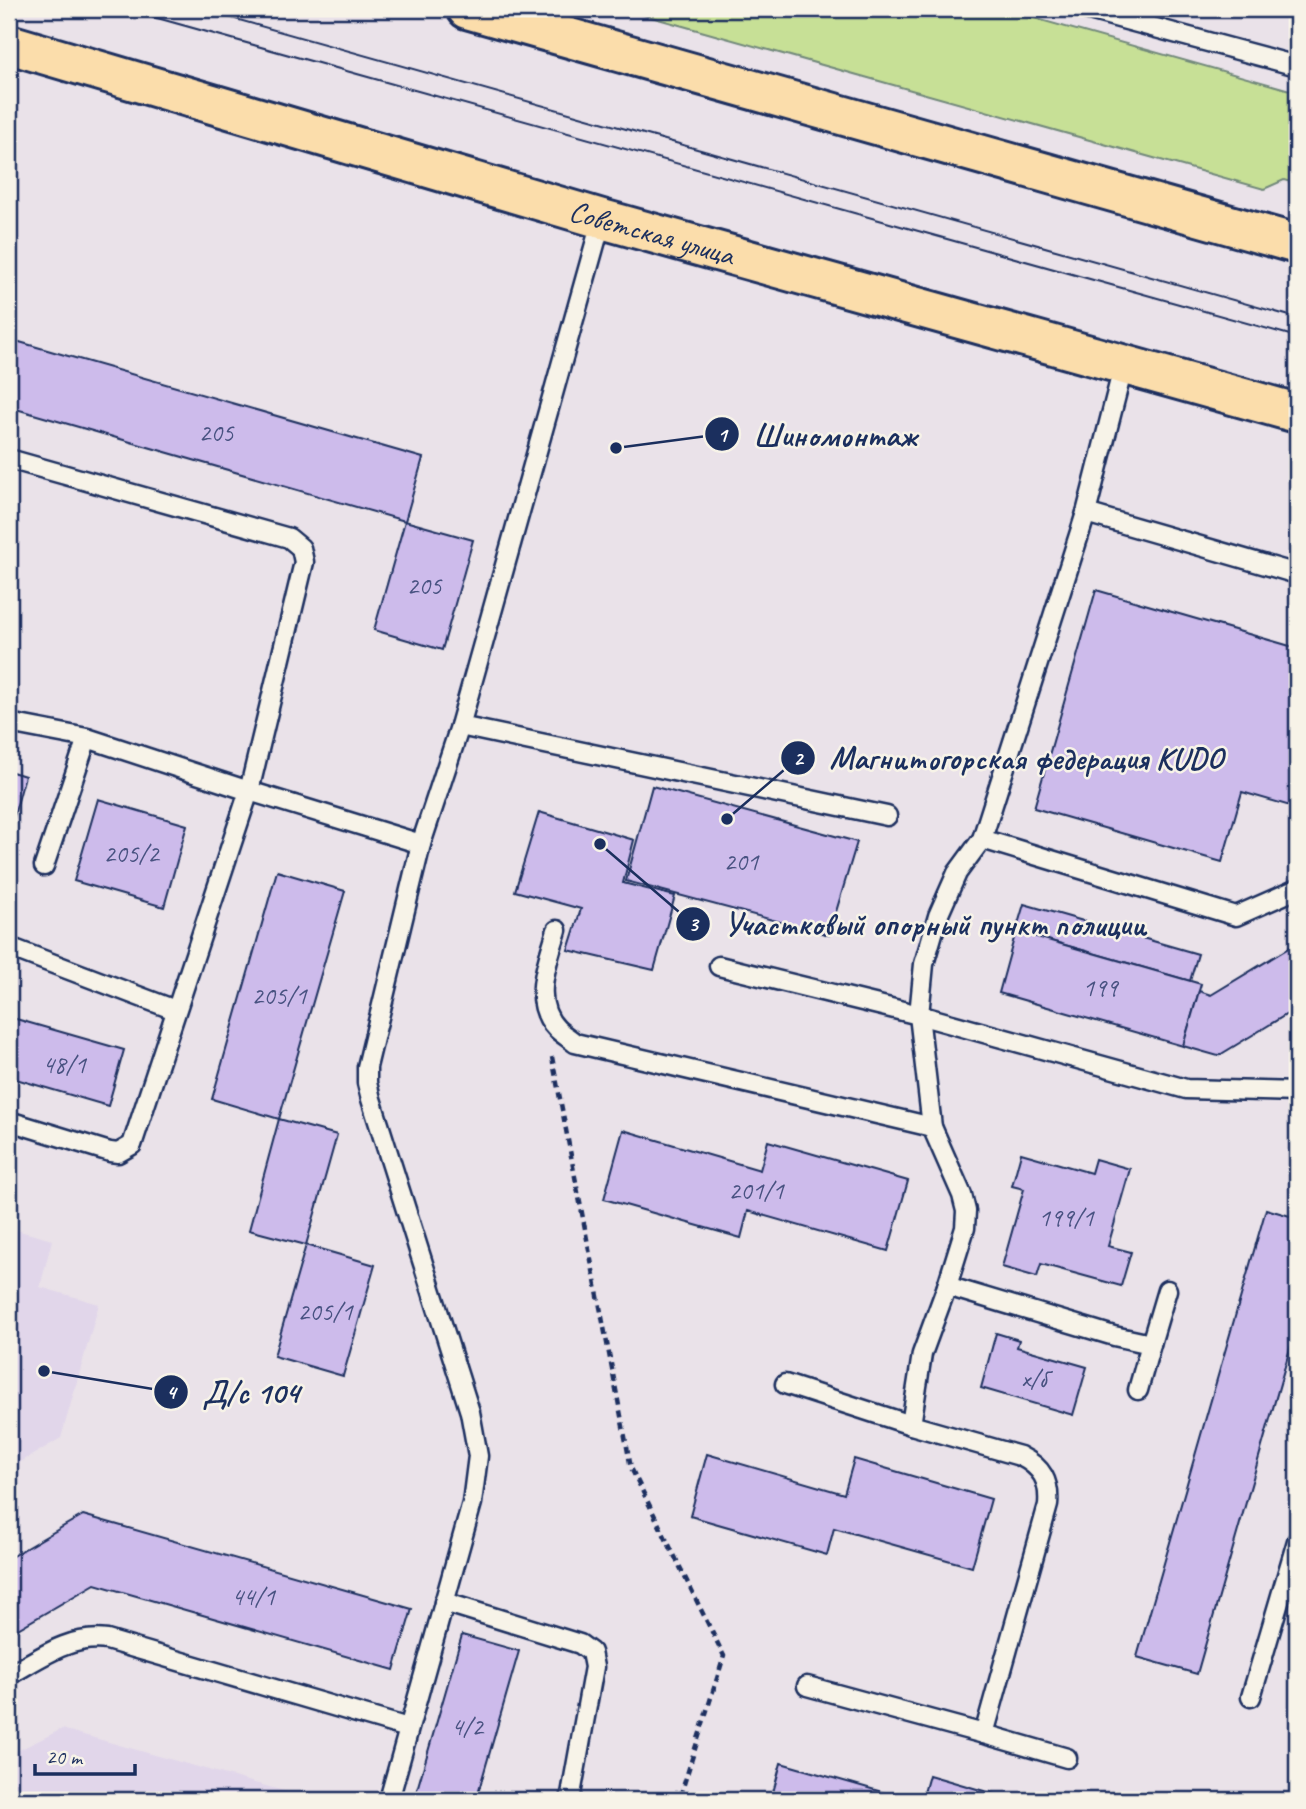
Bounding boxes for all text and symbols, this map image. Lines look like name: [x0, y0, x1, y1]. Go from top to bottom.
street label: Советская улица: [565, 191, 740, 274]
callout: Шиномонтаж: [705, 408, 931, 461]
text: Шиномонтаж: [753, 415, 920, 456]
house number: 205: [198, 416, 235, 449]
text: 1: [717, 422, 729, 448]
house number: 205: [406, 569, 443, 602]
callout: Магнитогорская федерация KUDO: [780, 731, 1237, 784]
text: Магнитогорская федерация KUDO: [830, 738, 1226, 779]
text: 2: [793, 745, 805, 771]
house number: 205/2: [103, 837, 161, 870]
house number: 201: [723, 845, 760, 878]
callout: Участковый опорный пункт полиции: [676, 897, 1160, 950]
text: Участковый опорный пункт полиции: [724, 904, 1148, 945]
text: 3: [688, 911, 700, 937]
house number: 199: [1082, 971, 1120, 1004]
house number: 205/1: [251, 979, 308, 1012]
house number: 48/1: [42, 1048, 87, 1081]
house number: 201/1: [728, 1174, 785, 1207]
house number: 199/1: [1038, 1201, 1095, 1234]
house number: 205/1: [297, 1295, 354, 1328]
house number: х/б: [1021, 1362, 1054, 1395]
callout: Д/с 104: [153, 1365, 313, 1418]
text: Д/с 104: [203, 1372, 303, 1413]
text: 4: [166, 1379, 178, 1405]
house number: 44/1: [231, 1580, 276, 1613]
house number: 4/2: [451, 1710, 485, 1743]
scale bar: [35, 1732, 135, 1776]
text: 20 m: [46, 1744, 84, 1770]

